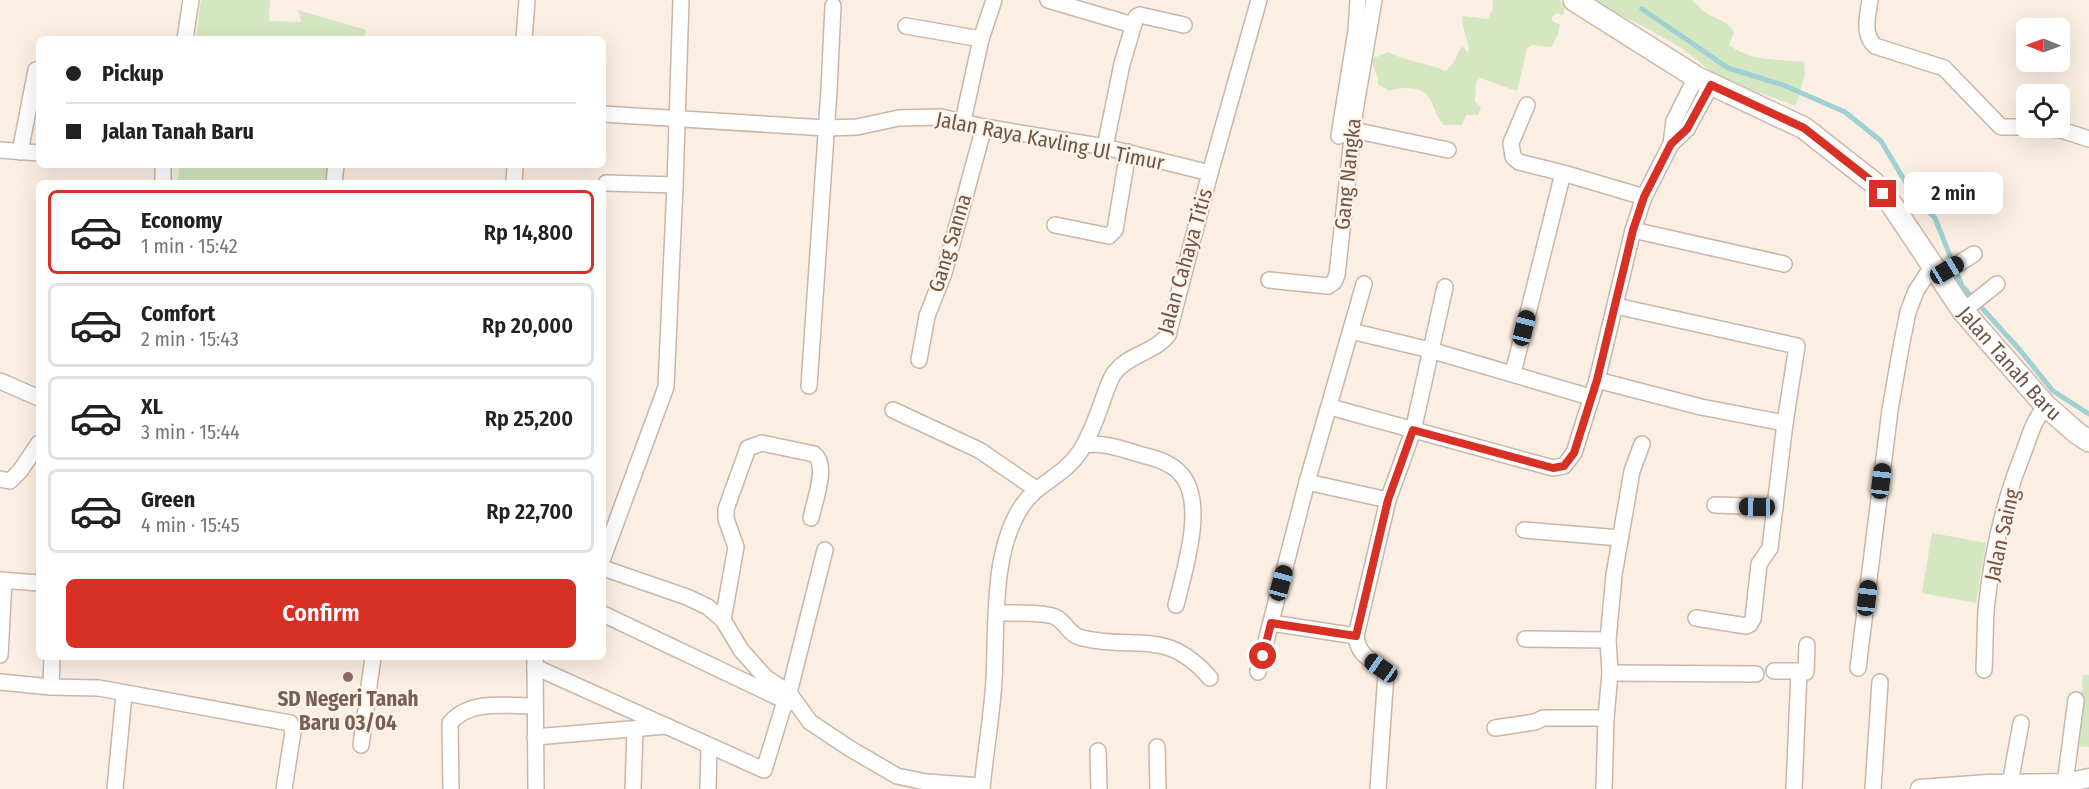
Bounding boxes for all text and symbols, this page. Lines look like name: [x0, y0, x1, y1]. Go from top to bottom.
north arrow: [2016, 18, 2070, 72]
map controls: [2016, 18, 2070, 138]
text: Pickup: [102, 60, 164, 87]
button: locate: [2016, 84, 2070, 138]
street label: Jalan Raya Kavling Ul Timur: [933, 106, 1167, 176]
street label: Gang Nangka: [1329, 117, 1367, 231]
text: Jalan Tanah Baru: [102, 118, 254, 145]
callout: 2 min: [1904, 173, 2003, 215]
route end: [1869, 180, 1896, 207]
text: 2 min: [1931, 181, 1976, 205]
street label: Jalan Cahaya Titis: [1152, 185, 1218, 337]
street label: Gang Sanna: [923, 191, 977, 295]
icon: car: [69, 205, 123, 259]
text: Economy: [141, 207, 222, 234]
text: Rp 14,800: [484, 219, 573, 246]
text: 1 min · 15:42: [141, 234, 237, 258]
car: [1927, 253, 1967, 287]
icon: car: [69, 298, 123, 352]
text: Comfort: [141, 300, 215, 327]
street label: Jalan Tanah Baru: [1952, 301, 2067, 426]
car: [1511, 308, 1537, 348]
text: Rp 20,000: [482, 312, 573, 339]
text: 2 min · 15:43: [141, 327, 239, 351]
icon: car: [69, 391, 123, 445]
text: XL: [141, 393, 163, 420]
text: Rp 25,200: [485, 405, 573, 432]
text: 3 min · 15:44: [141, 420, 240, 444]
car: [1870, 462, 1892, 500]
icon: car: [69, 484, 123, 538]
text: Green: [141, 486, 195, 513]
street label: Jalan Saing: [1979, 486, 2025, 584]
text: Rp 22,700: [486, 498, 573, 525]
car: [1739, 498, 1775, 516]
text: 4 min · 15:45: [141, 513, 240, 537]
car: [1268, 563, 1294, 603]
button: Confirm: [66, 579, 576, 648]
car: [1856, 579, 1878, 617]
route start: [1249, 642, 1276, 669]
car: [1361, 650, 1401, 686]
marker: SD Negeri Tanah Baru 03/04: [341, 670, 355, 684]
place label: SD Negeri Tanah Baru 03/04: [277, 686, 419, 736]

